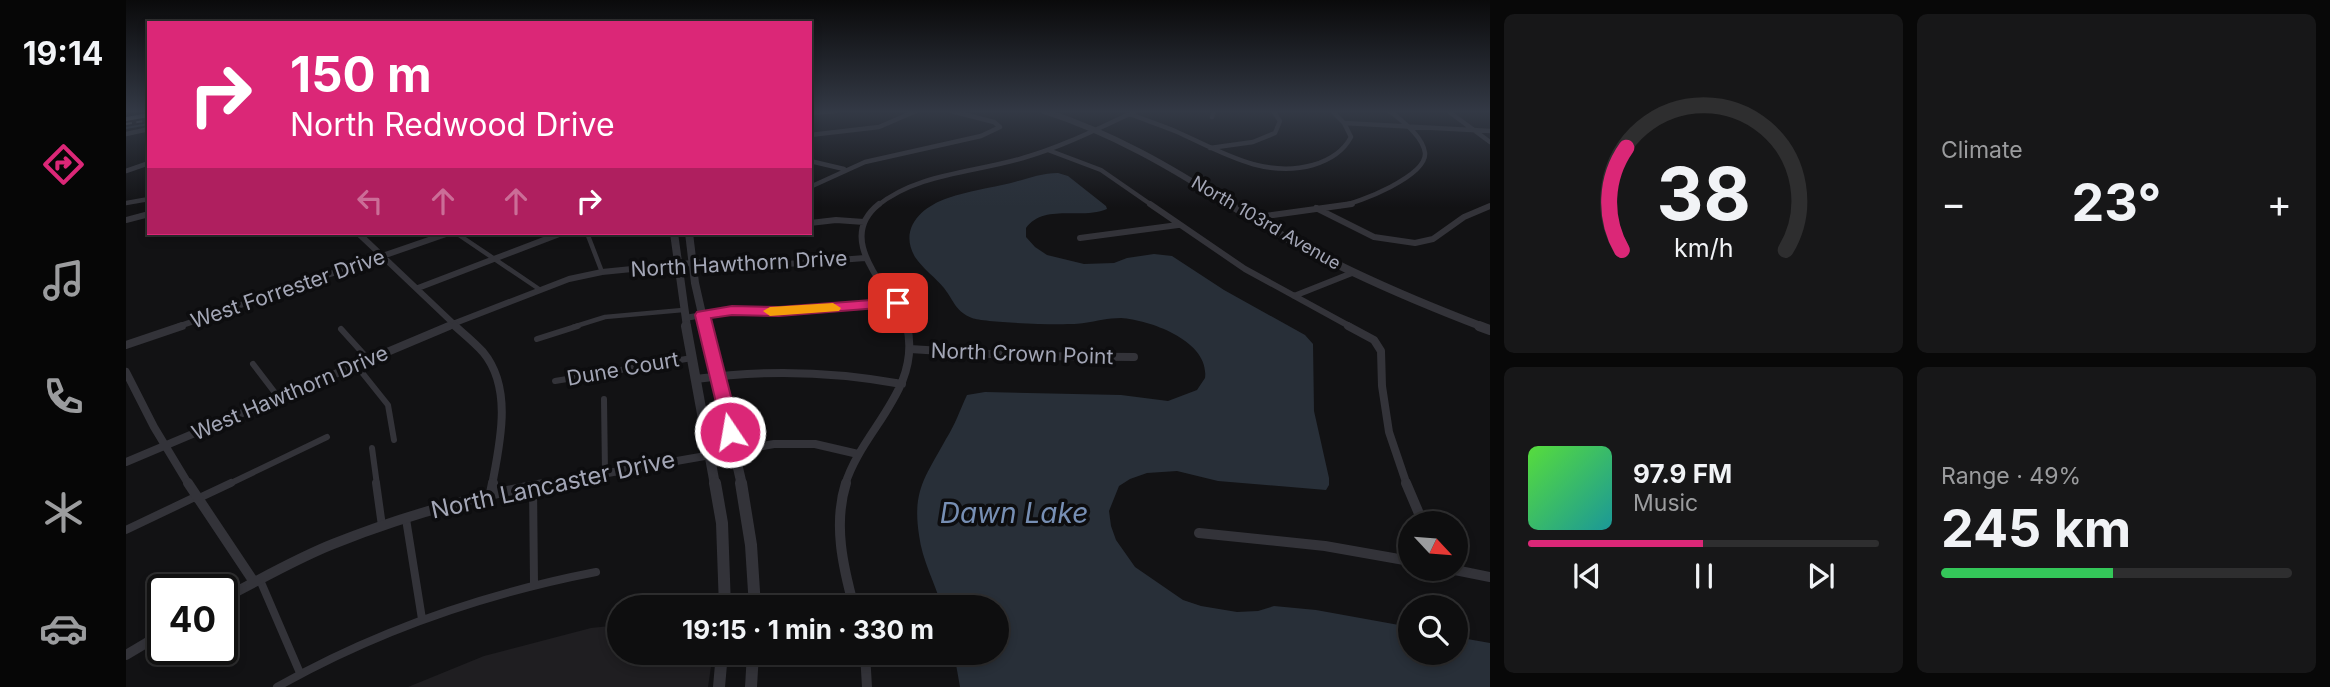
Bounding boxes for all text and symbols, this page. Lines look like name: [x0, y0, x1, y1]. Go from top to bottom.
text: 19:14: [23, 34, 103, 73]
text: 150 m: [290, 45, 432, 104]
icon: right: [175, 49, 266, 140]
text: North Redwood Drive: [290, 105, 615, 144]
text: Climate: [1941, 136, 2023, 164]
icon: directions: [39, 140, 88, 189]
text: 38: [1656, 149, 1751, 238]
street label: North 103rd Avenue: [1188, 171, 1345, 274]
text: 23°: [2072, 171, 2161, 234]
text: −: [1941, 180, 1966, 226]
text: +: [2267, 180, 2292, 226]
icon: left: [351, 182, 389, 220]
icon: ahead: [424, 182, 462, 220]
icon: ahead: [497, 182, 535, 220]
icon: right: [570, 182, 608, 220]
text: km/h: [1674, 232, 1733, 262]
street label: West Forrester Drive: [187, 244, 388, 334]
street label: North Hawthorn Drive: [630, 245, 848, 282]
icon: music: [39, 256, 88, 305]
pin: [868, 273, 928, 333]
icon: arrive: [879, 284, 917, 322]
street label: North Crown Point: [930, 338, 1114, 369]
street label: West Hawthorn Drive: [188, 340, 392, 445]
street label: Dune Court: [565, 346, 681, 391]
icon: phone: [39, 372, 88, 421]
position arrow: [693, 395, 767, 469]
street label: North Lancaster Drive: [428, 444, 678, 525]
text: 97.9 FM: [1633, 458, 1732, 489]
text: Range · 49%: [1941, 462, 2081, 490]
icon: climate: [39, 488, 88, 537]
text: Music: [1633, 489, 1698, 517]
water label: Dawn Lake: [940, 496, 1088, 530]
text: 245 km: [1941, 497, 2131, 560]
north arrow: [1398, 511, 1468, 581]
map controls: [1398, 511, 1468, 665]
icon: previous: [1568, 557, 1606, 595]
icon: pause: [1685, 557, 1723, 595]
icon: next: [1802, 557, 1840, 595]
speed limit sign: 40: [147, 574, 238, 665]
button: search: [1398, 595, 1468, 665]
icon: car: [39, 604, 88, 653]
text: 19:15 · 1 min · 330 m: [682, 614, 934, 645]

